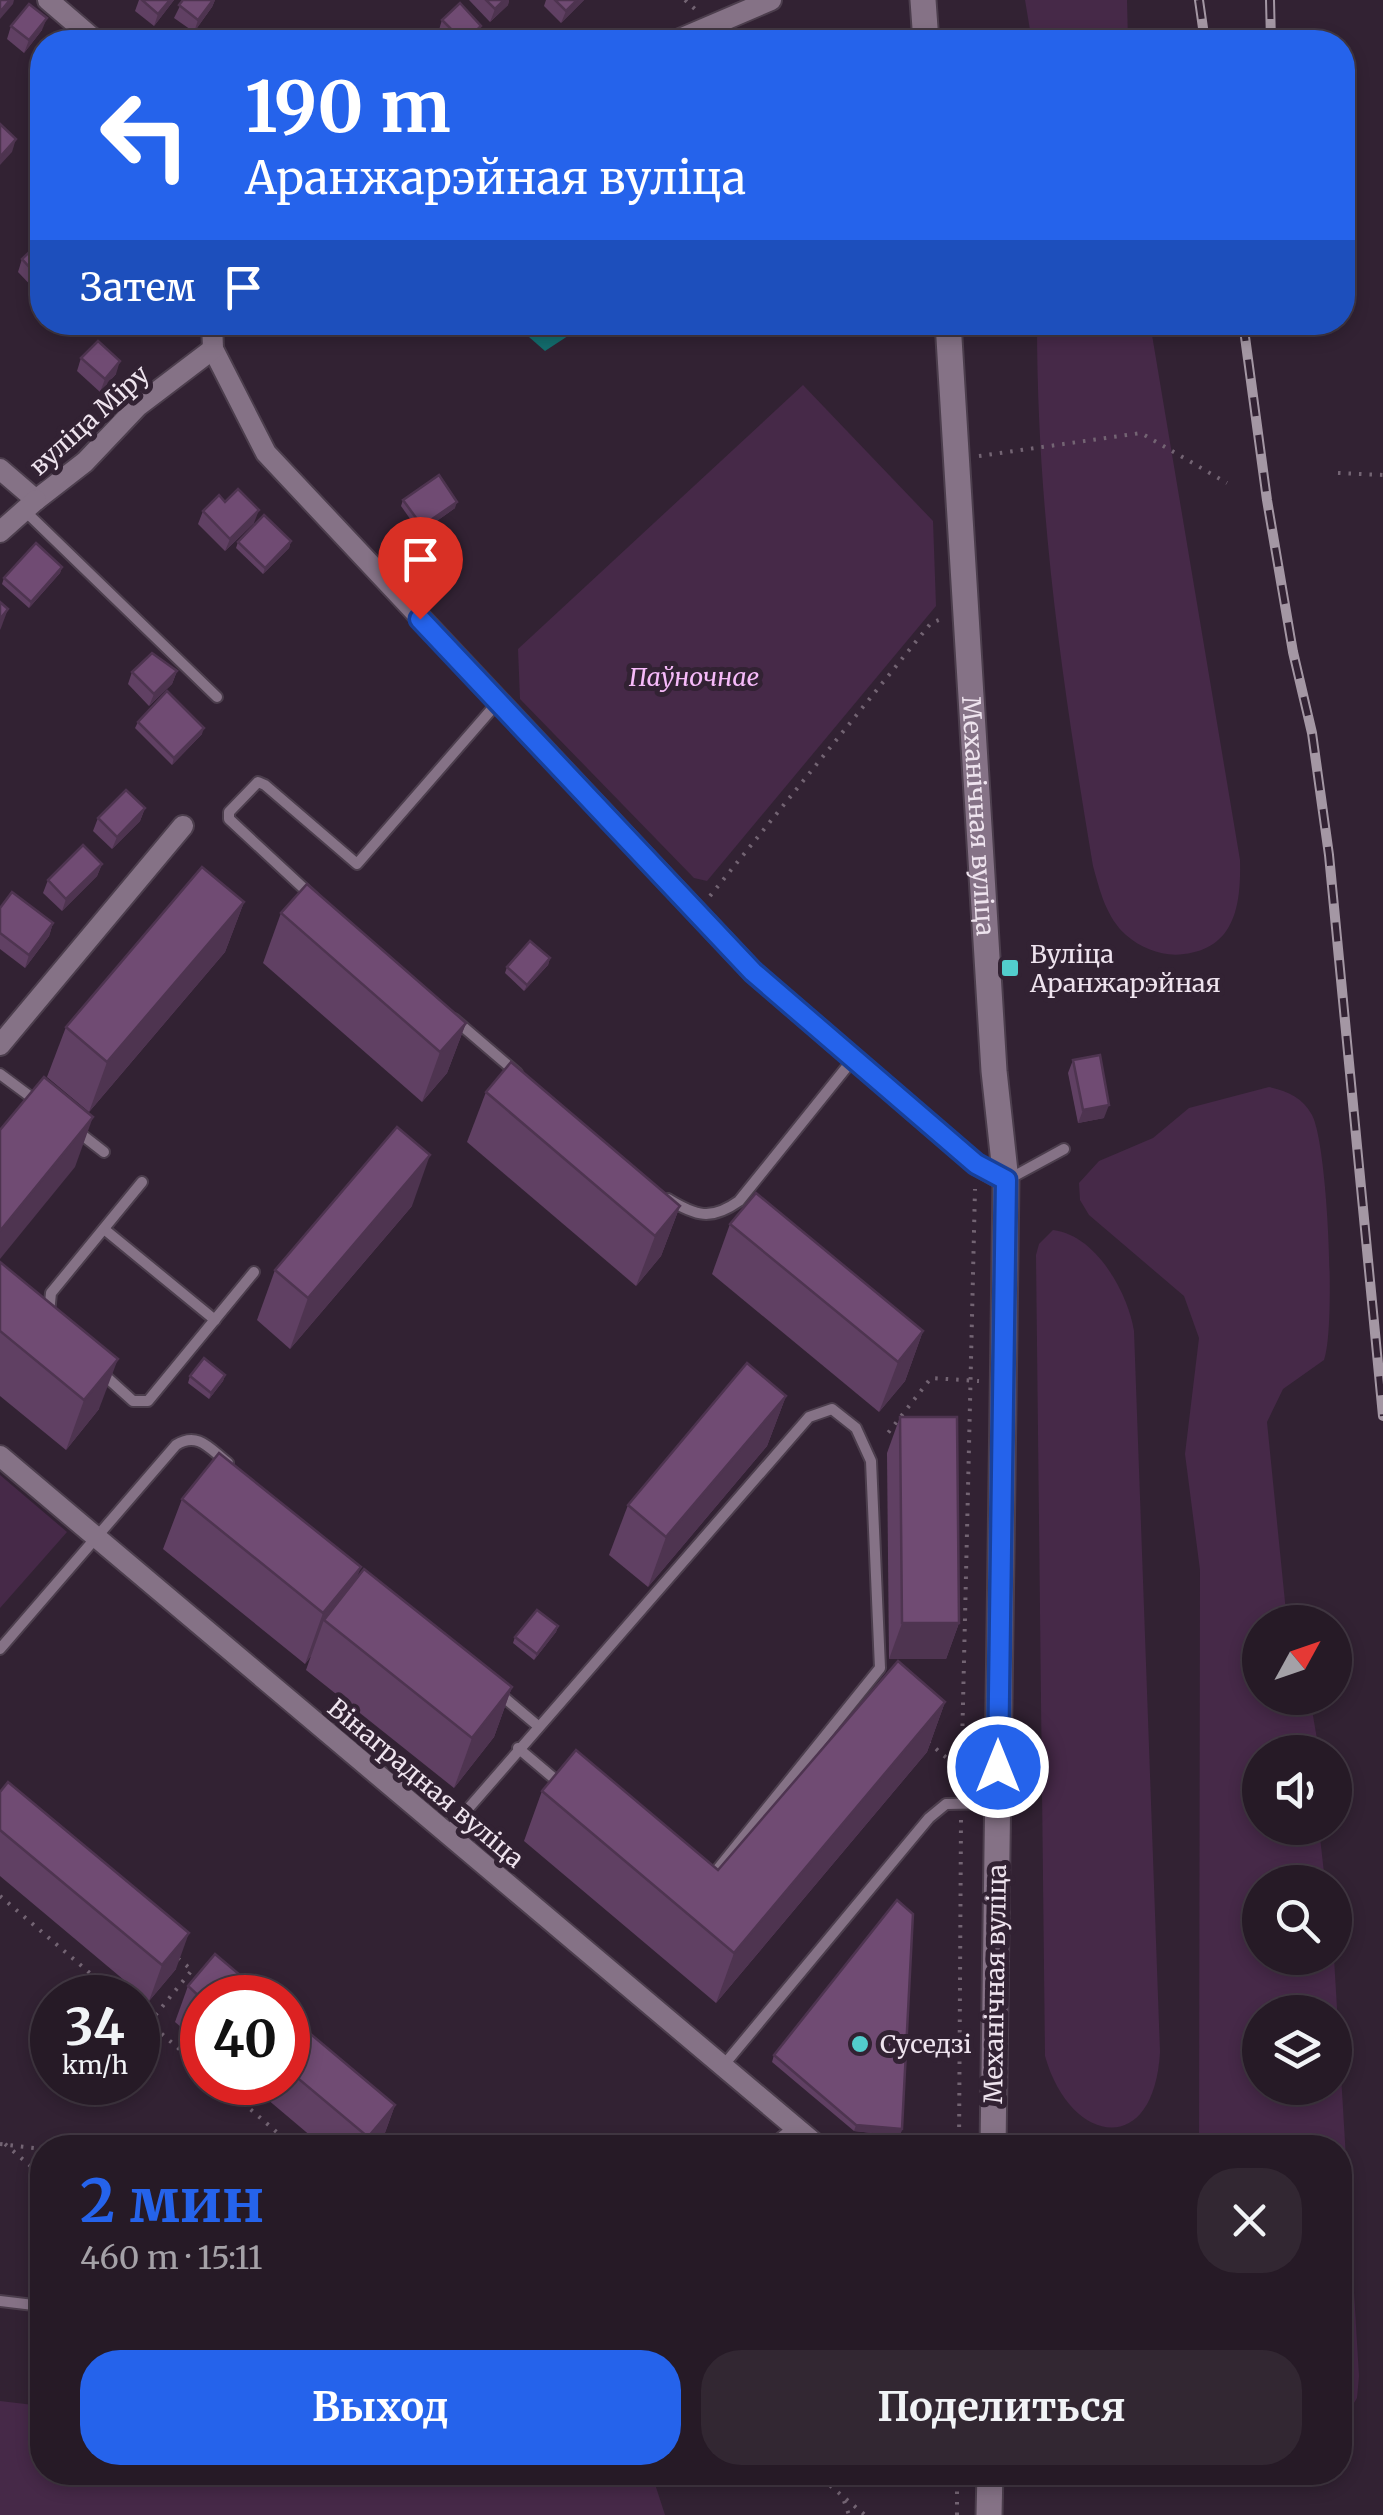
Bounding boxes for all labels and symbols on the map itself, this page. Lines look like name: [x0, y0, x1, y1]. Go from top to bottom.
street label: вуліца Міру: [23, 358, 156, 482]
pin: [378, 517, 463, 620]
park label: Паўночнае: [629, 661, 759, 693]
street label: Механічная вуліца: [955, 695, 1002, 937]
place label: Вуліца Аранжарэйная: [1029, 938, 1221, 999]
marker: Вуліца Аранжарэйная: [999, 957, 1021, 979]
north arrow: [1242, 1605, 1352, 1715]
street label: Вінаградная вуліца: [321, 1692, 531, 1874]
position arrow: [946, 1715, 1050, 1819]
street label: Механічная вуліца: [977, 1864, 1013, 2104]
speed limit sign: 40: [180, 1975, 310, 2105]
place label: Суседзі: [880, 2028, 972, 2060]
marker: Суседзі: [849, 2033, 871, 2055]

